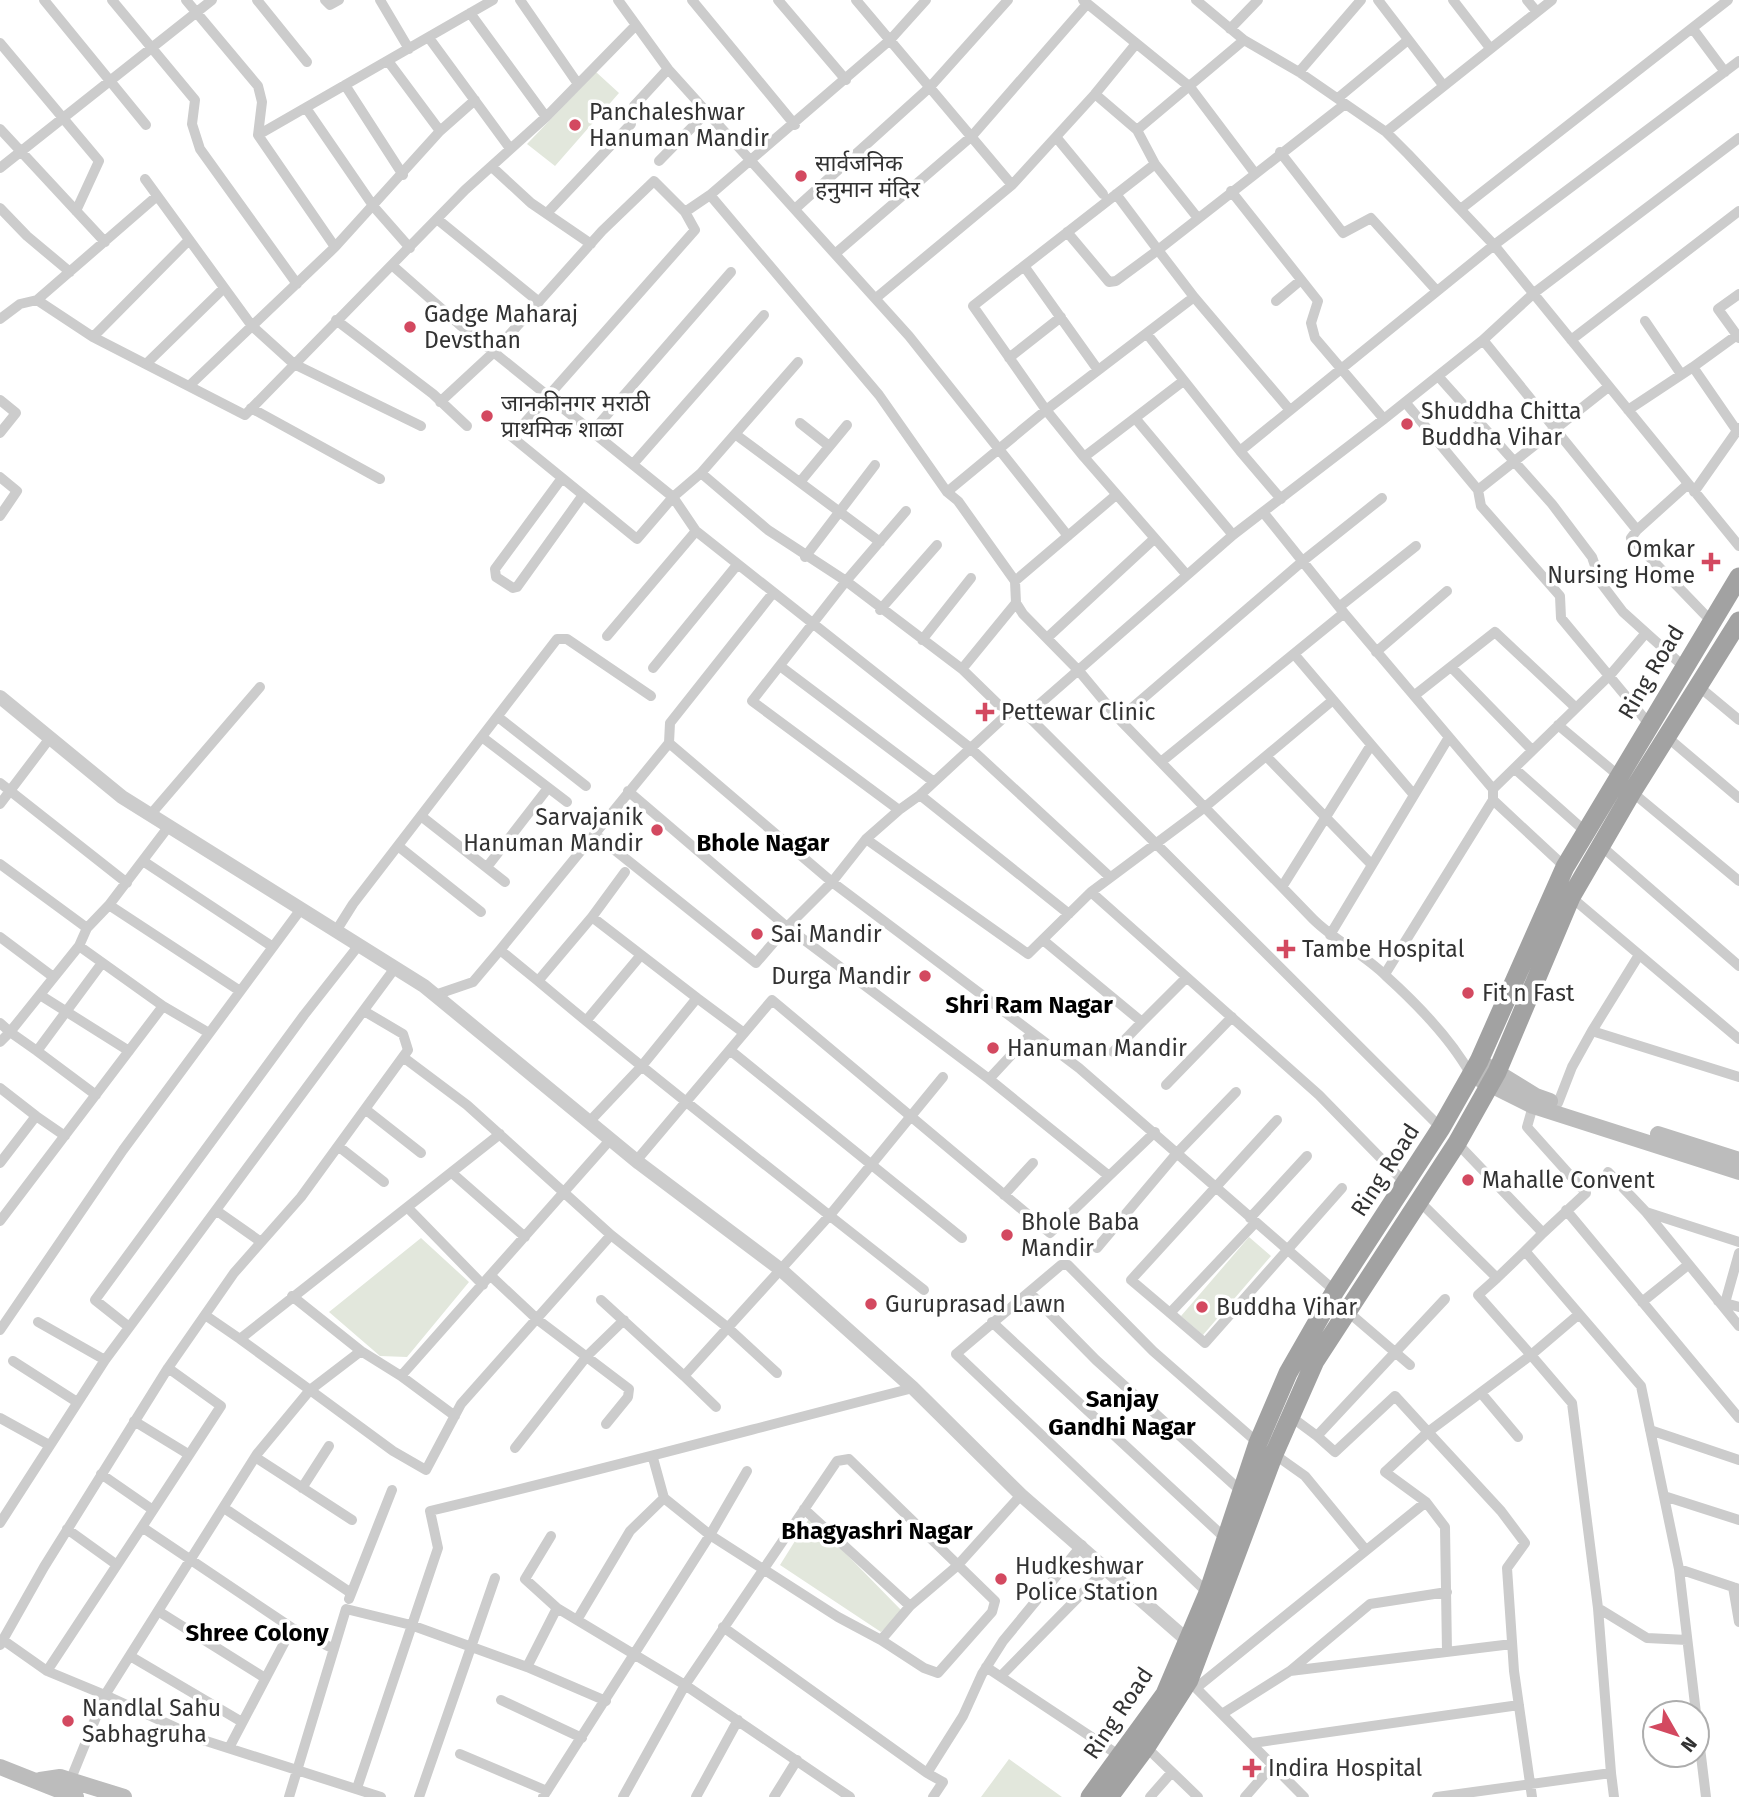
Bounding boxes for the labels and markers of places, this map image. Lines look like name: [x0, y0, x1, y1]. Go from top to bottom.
place label: Panchaleshwar Hanuman Mandir: [589, 98, 769, 152]
marker: Panchaleshwar Hanuman Mandir: [567, 117, 583, 133]
place label: सार्वजनिक हनुमान मंदिर: [815, 149, 920, 204]
marker: सार्वजनिक हनुमान मंदिर: [793, 168, 809, 184]
place label: Gadge Maharaj Devsthan: [424, 300, 578, 354]
marker: Gadge Maharaj Devsthan: [402, 319, 418, 335]
place label: जानकीनगर मराठी प्राथमिक शाळा: [501, 389, 651, 443]
place label: Shuddha Chitta Buddha Vihar: [1421, 397, 1582, 451]
marker: जानकीनगर मराठी प्राथमिक शाळा: [479, 408, 495, 424]
marker: Shuddha Chitta Buddha Vihar: [1399, 416, 1415, 432]
place label: Omkar Nursing Home: [1547, 535, 1695, 589]
marker: Omkar Nursing Home: [1701, 552, 1721, 572]
place label: Pettewar Clinic: [1001, 698, 1156, 726]
marker: Pettewar Clinic: [975, 702, 995, 722]
place label: Sarvajanik Hanuman Mandir: [463, 803, 643, 857]
marker: Sarvajanik Hanuman Mandir: [649, 822, 665, 838]
place label: Sai Mandir: [771, 920, 882, 948]
marker: Sai Mandir: [749, 926, 765, 942]
place label: Tambe Hospital: [1302, 935, 1465, 963]
marker: Tambe Hospital: [1276, 939, 1296, 959]
place label: Durga Mandir: [771, 962, 911, 990]
marker: Durga Mandir: [917, 968, 933, 984]
place label: Fit n Fast: [1482, 979, 1575, 1007]
marker: Fit n Fast: [1460, 985, 1476, 1001]
place label: Hanuman Mandir: [1007, 1034, 1187, 1062]
marker: Hanuman Mandir: [985, 1040, 1001, 1056]
place label: Mahalle Convent: [1482, 1166, 1656, 1194]
marker: Mahalle Convent: [1460, 1172, 1476, 1188]
place label: Bhole Baba Mandir: [1021, 1208, 1140, 1262]
marker: Bhole Baba Mandir: [999, 1227, 1015, 1243]
place label: Guruprasad Lawn: [885, 1290, 1066, 1318]
place label: Buddha Vihar: [1216, 1293, 1357, 1321]
marker: Guruprasad Lawn: [863, 1296, 879, 1312]
marker: Buddha Vihar: [1194, 1299, 1210, 1315]
place label: Hudkeshwar Police Station: [1015, 1552, 1158, 1606]
marker: Hudkeshwar Police Station: [993, 1571, 1009, 1587]
place label: Nandlal Sahu Sabhagruha: [82, 1694, 221, 1748]
marker: Nandlal Sahu Sabhagruha: [60, 1713, 76, 1729]
place label: Indira Hospital: [1268, 1754, 1423, 1782]
marker: Indira Hospital: [1242, 1758, 1262, 1778]

